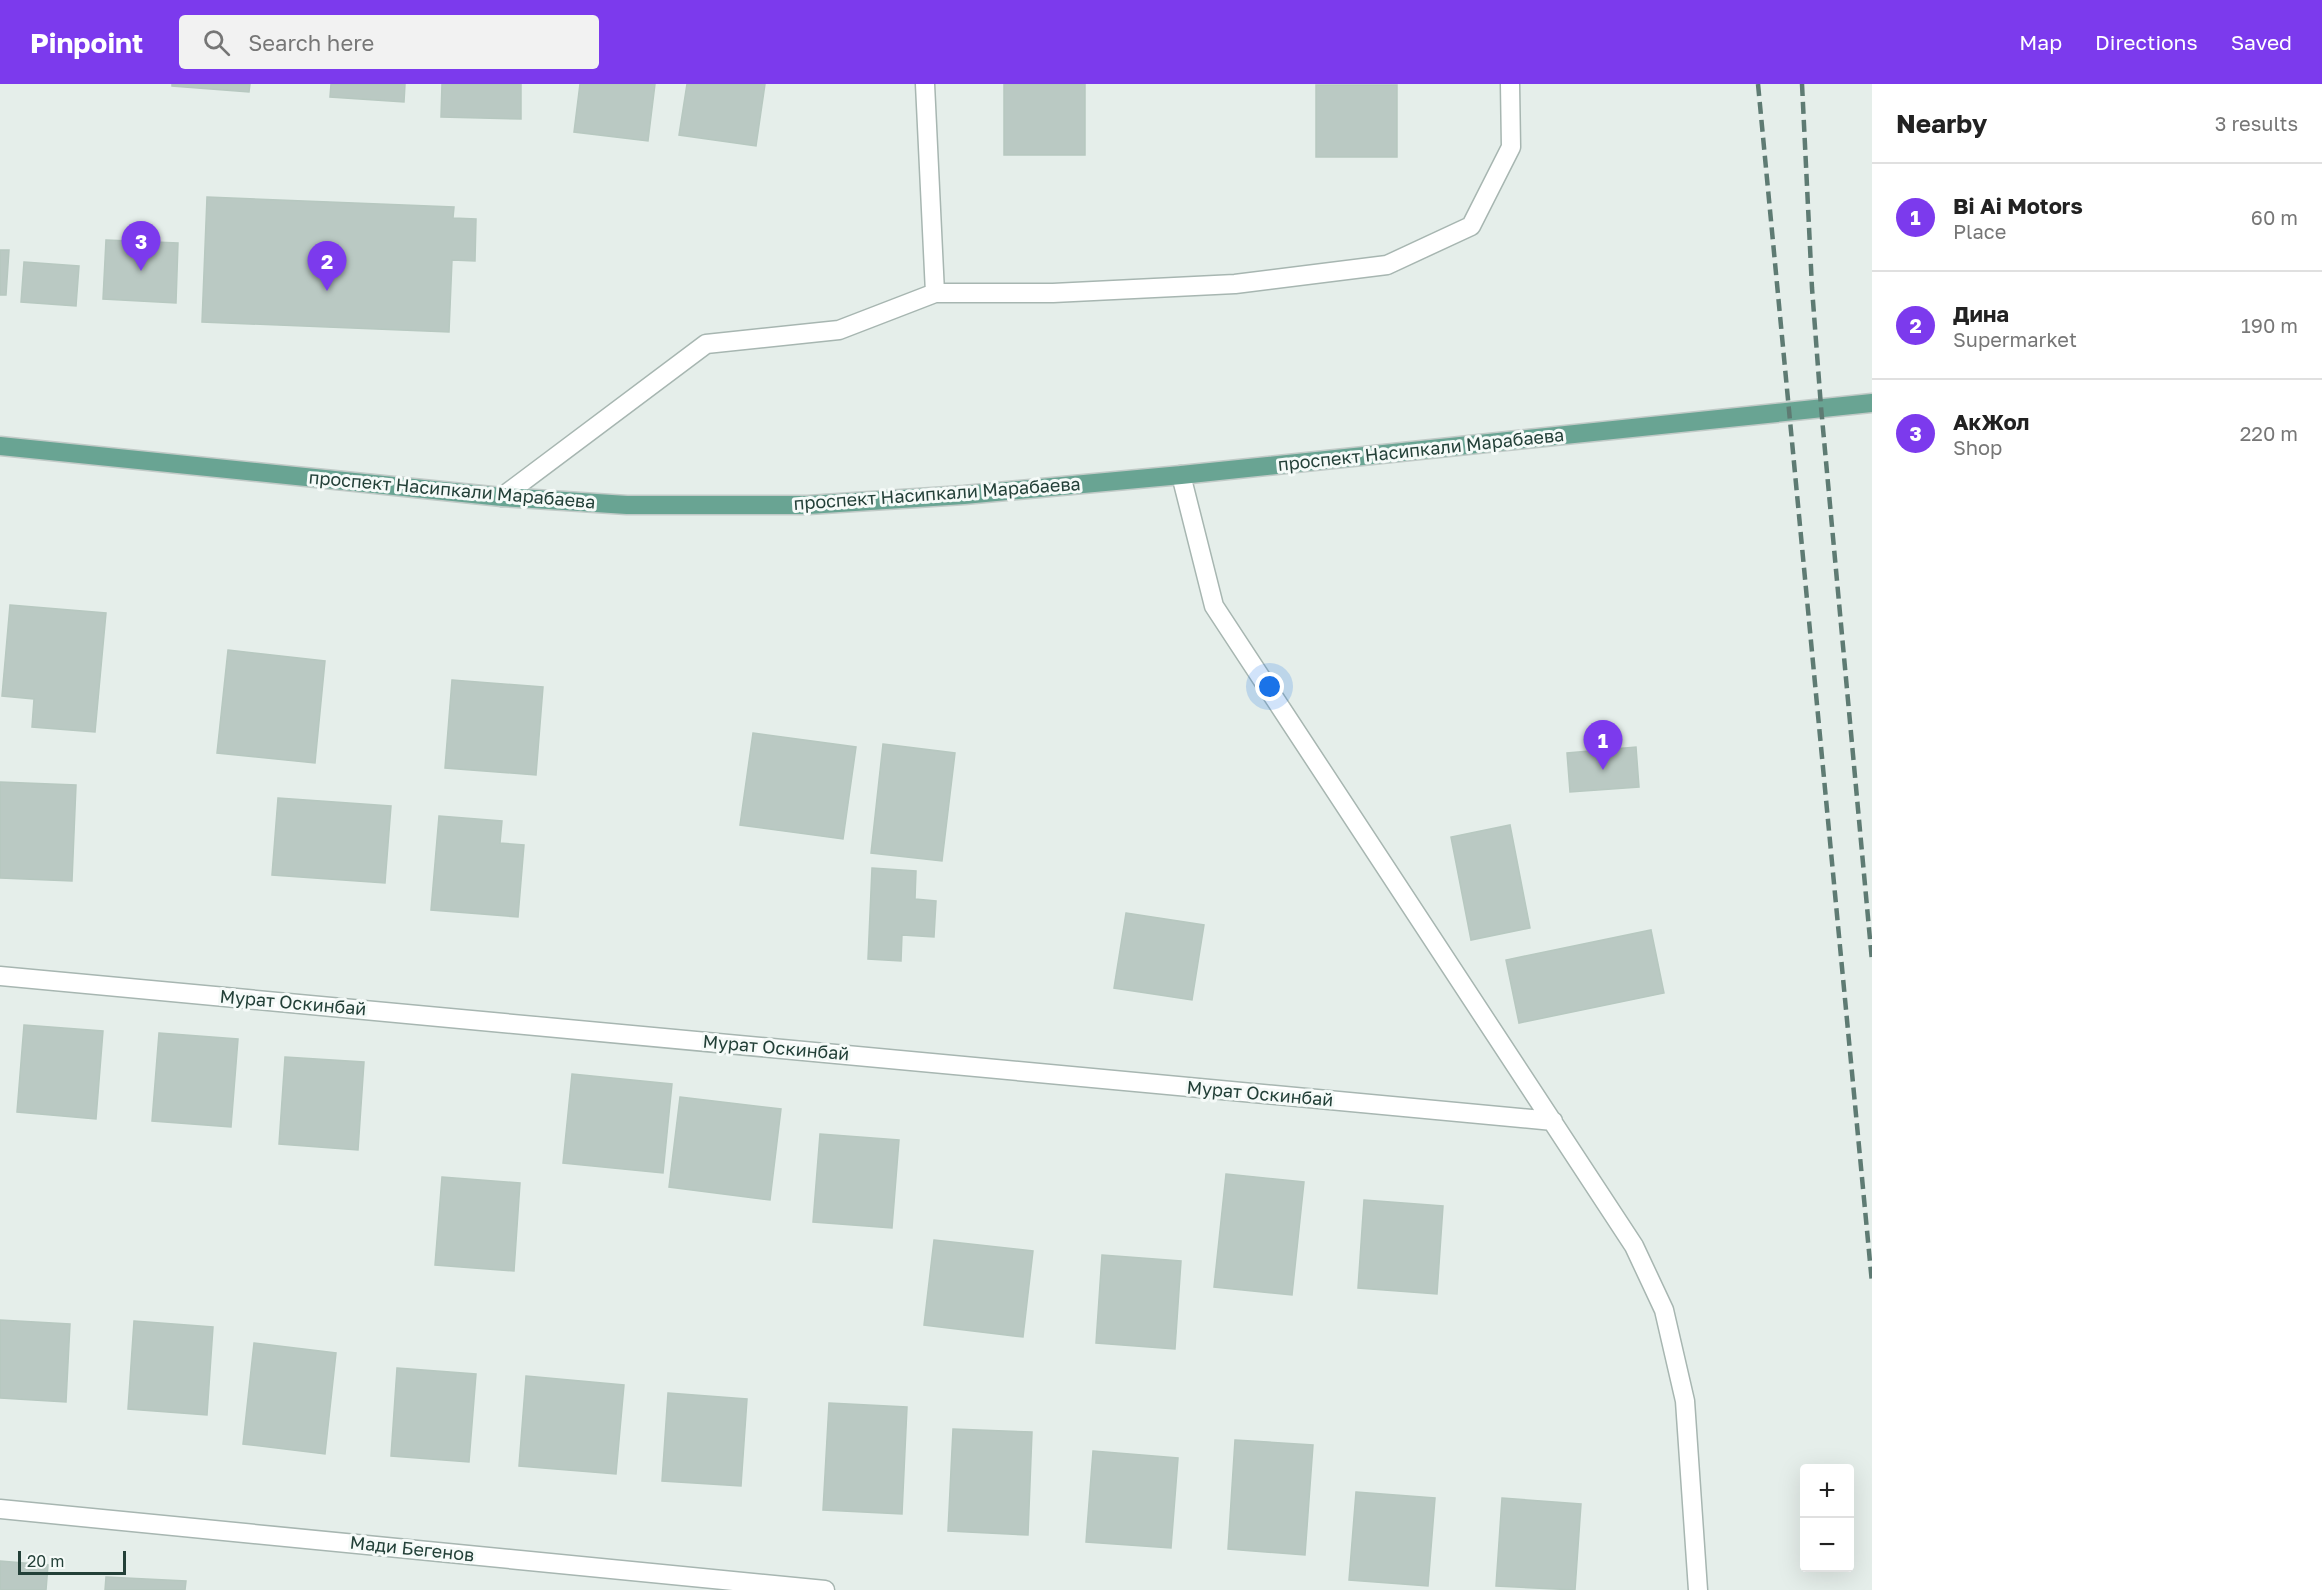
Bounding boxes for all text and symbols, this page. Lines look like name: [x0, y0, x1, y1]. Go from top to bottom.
search box: [179, 15, 599, 69]
text: Pinpoint: [30, 26, 143, 59]
icon: search: [200, 26, 233, 59]
text: Search here: [248, 29, 374, 56]
text: Map: [2019, 29, 2062, 55]
text: Directions: [2095, 29, 2198, 55]
text: Saved: [2231, 29, 2292, 55]
text: Nearby: [1896, 108, 1987, 139]
text: 3 results: [2215, 111, 2298, 135]
text: Bi Ai Motors: [1953, 192, 2083, 219]
text: 1: [1910, 205, 1921, 229]
text: 60 m: [2251, 205, 2298, 229]
text: Place: [1953, 219, 2006, 243]
pin: 3: [122, 222, 160, 271]
pin: 2: [308, 242, 346, 291]
text: Дина: [1953, 300, 2009, 327]
text: 2: [1909, 313, 1922, 337]
text: 190 m: [2241, 313, 2298, 337]
text: Supermarket: [1953, 327, 2077, 351]
text: АкЖол: [1953, 408, 2029, 435]
text: 3: [1909, 421, 1922, 445]
text: 220 m: [2240, 421, 2298, 445]
street label: проспект Насипкали Марабаева: [1277, 423, 1565, 475]
text: Shop: [1953, 435, 2002, 459]
street label: проспект Насипкали Марабаева: [308, 466, 596, 513]
street label: проспект Насипкали Марабаева: [793, 472, 1081, 514]
your location: [1255, 672, 1284, 701]
pin: 1: [1584, 720, 1622, 770]
street label: Мурат Оскинбай: [219, 985, 367, 1019]
street label: Мурат Оскинбай: [702, 1030, 850, 1064]
street label: Мурат Оскинбай: [1186, 1076, 1334, 1110]
map controls: [1800, 1464, 1854, 1572]
button: +: [1800, 1464, 1854, 1518]
button: −: [1800, 1518, 1854, 1572]
street label: Мади Бегенов: [349, 1531, 475, 1565]
scale bar: [18, 1548, 126, 1576]
text: 20 m: [27, 1551, 64, 1571]

